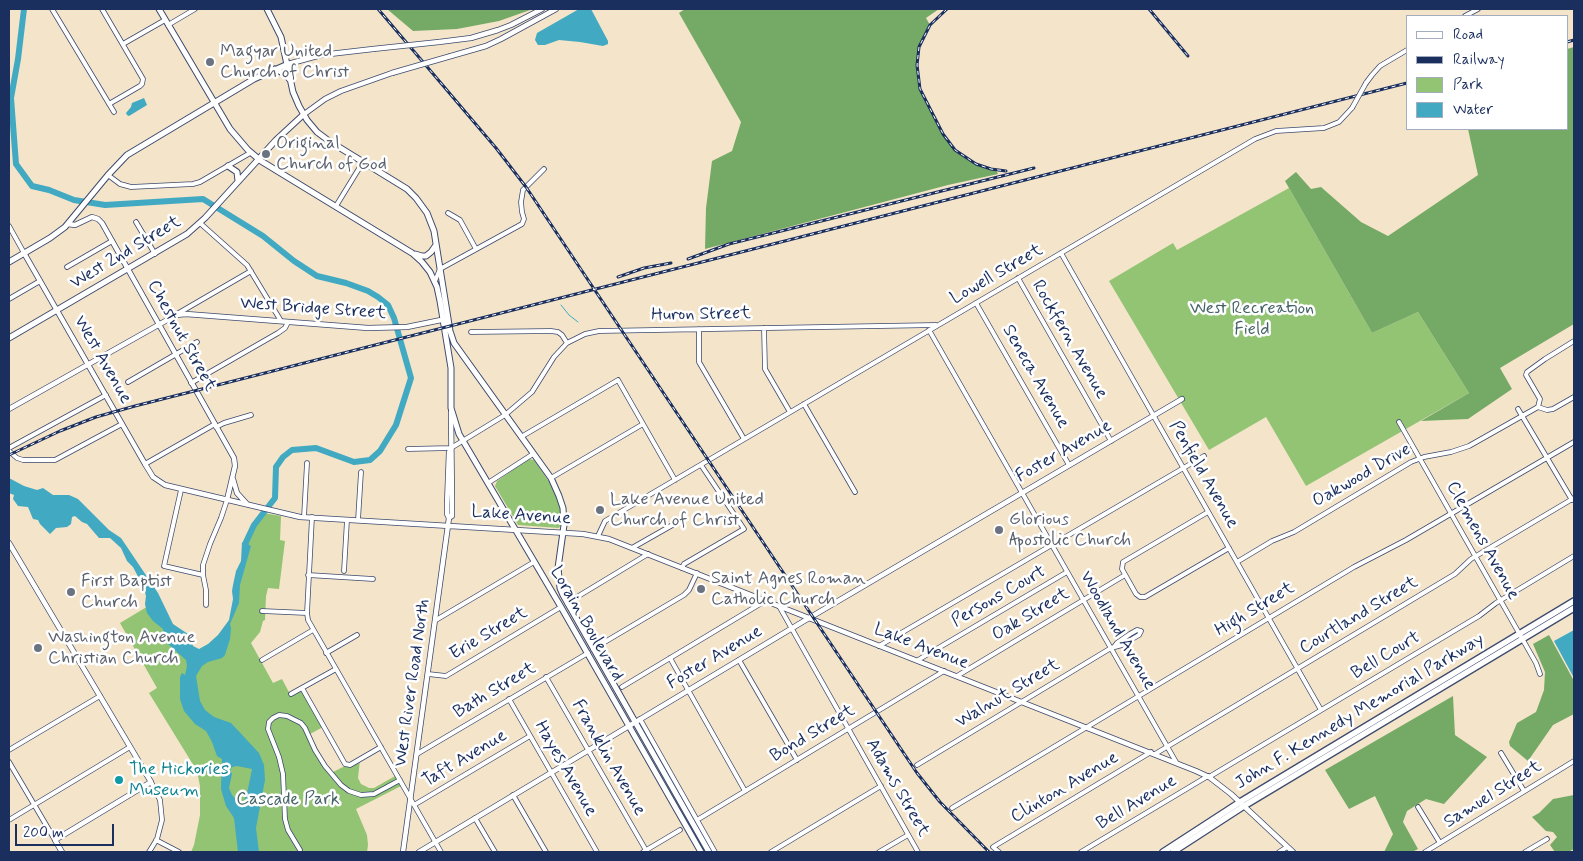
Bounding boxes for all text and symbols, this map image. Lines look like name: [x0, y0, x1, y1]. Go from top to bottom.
legend: [1406, 15, 1568, 130]
text: Road: [1453, 25, 1483, 45]
place label: Magyar United Church of Christ: [220, 41, 349, 84]
text: Railway: [1453, 50, 1505, 70]
marker: Magyar United Church of Christ: [204, 56, 216, 68]
text: Park: [1453, 75, 1483, 95]
text: Water: [1453, 100, 1493, 120]
place label: Original Church of God: [276, 133, 387, 176]
marker: Original Church of God: [260, 148, 272, 160]
street label: West 2nd Street: [67, 212, 185, 294]
street label: Lowell Street: [947, 240, 1047, 310]
street label: Chestnut Street: [142, 277, 220, 395]
street label: Rockfern Avenue: [1026, 277, 1112, 403]
street label: West Bridge Street: [239, 293, 387, 325]
park label: West Recreation Field: [1190, 298, 1314, 340]
street label: Huron Street: [651, 303, 751, 327]
street label: West Avenue: [68, 312, 136, 408]
street label: Seneca Avenue: [997, 321, 1073, 433]
street label: Foster Avenue: [1012, 416, 1116, 488]
street label: Penfield Avenue: [1163, 417, 1243, 533]
street label: Oakwood Drive: [1309, 439, 1415, 513]
street label: Clemens Avenue: [1441, 478, 1523, 604]
place label: Lake Avenue United Church of Christ: [610, 489, 764, 532]
street label: Lake Avenue: [470, 502, 572, 530]
marker: Lake Avenue United Church of Christ: [594, 504, 606, 516]
place label: Glorious Apostolic Church: [1009, 509, 1131, 552]
marker: Glorious Apostolic Church: [993, 524, 1005, 536]
street label: Persons Court: [948, 561, 1050, 633]
street label: Lorain Boulevard: [544, 563, 628, 685]
place label: Saint Agnes Roman Catholic Church: [711, 568, 866, 610]
street label: Woodland Avenue: [1074, 568, 1160, 694]
place label: First Baptist Church: [81, 571, 172, 614]
street label: Courtland Street: [1296, 572, 1422, 660]
street label: High Street: [1211, 578, 1299, 642]
marker: Saint Agnes Roman Catholic Church: [695, 583, 707, 595]
street label: Oak Street: [988, 583, 1074, 647]
marker: First Baptist Church: [65, 586, 77, 598]
street label: West River Road North: [391, 598, 435, 768]
street label: Erie Street: [446, 602, 532, 666]
street label: Lake Avenue: [871, 619, 971, 675]
street label: Foster Avenue: [663, 621, 767, 695]
place label: Washington Avenue Christian Church: [48, 627, 195, 670]
street label: Bell Court: [1348, 627, 1424, 685]
street label: John F. Kennedy Memorial Parkway: [1232, 629, 1488, 795]
marker: Washington Avenue Christian Church: [32, 642, 44, 654]
street label: Walnut Street: [952, 655, 1064, 733]
street label: Bath Street: [450, 658, 540, 724]
street label: Franklin Avenue: [566, 696, 650, 820]
street label: Bond Street: [767, 700, 859, 768]
street label: Hayes Avenue: [529, 717, 601, 821]
street label: Taft Avenue: [419, 725, 511, 793]
street label: Adams Street: [860, 735, 934, 841]
street label: Clinton Avenue: [1007, 747, 1123, 829]
street label: Samuel Street: [1440, 756, 1546, 834]
place label: The Hickories Museum: [129, 759, 229, 802]
street label: Bell Avenue: [1093, 771, 1181, 835]
marker: The Hickories Museum: [113, 774, 125, 786]
park label: Cascade Park: [236, 789, 340, 811]
scale bar: [18, 814, 116, 846]
text: 200 m: [23, 823, 64, 843]

